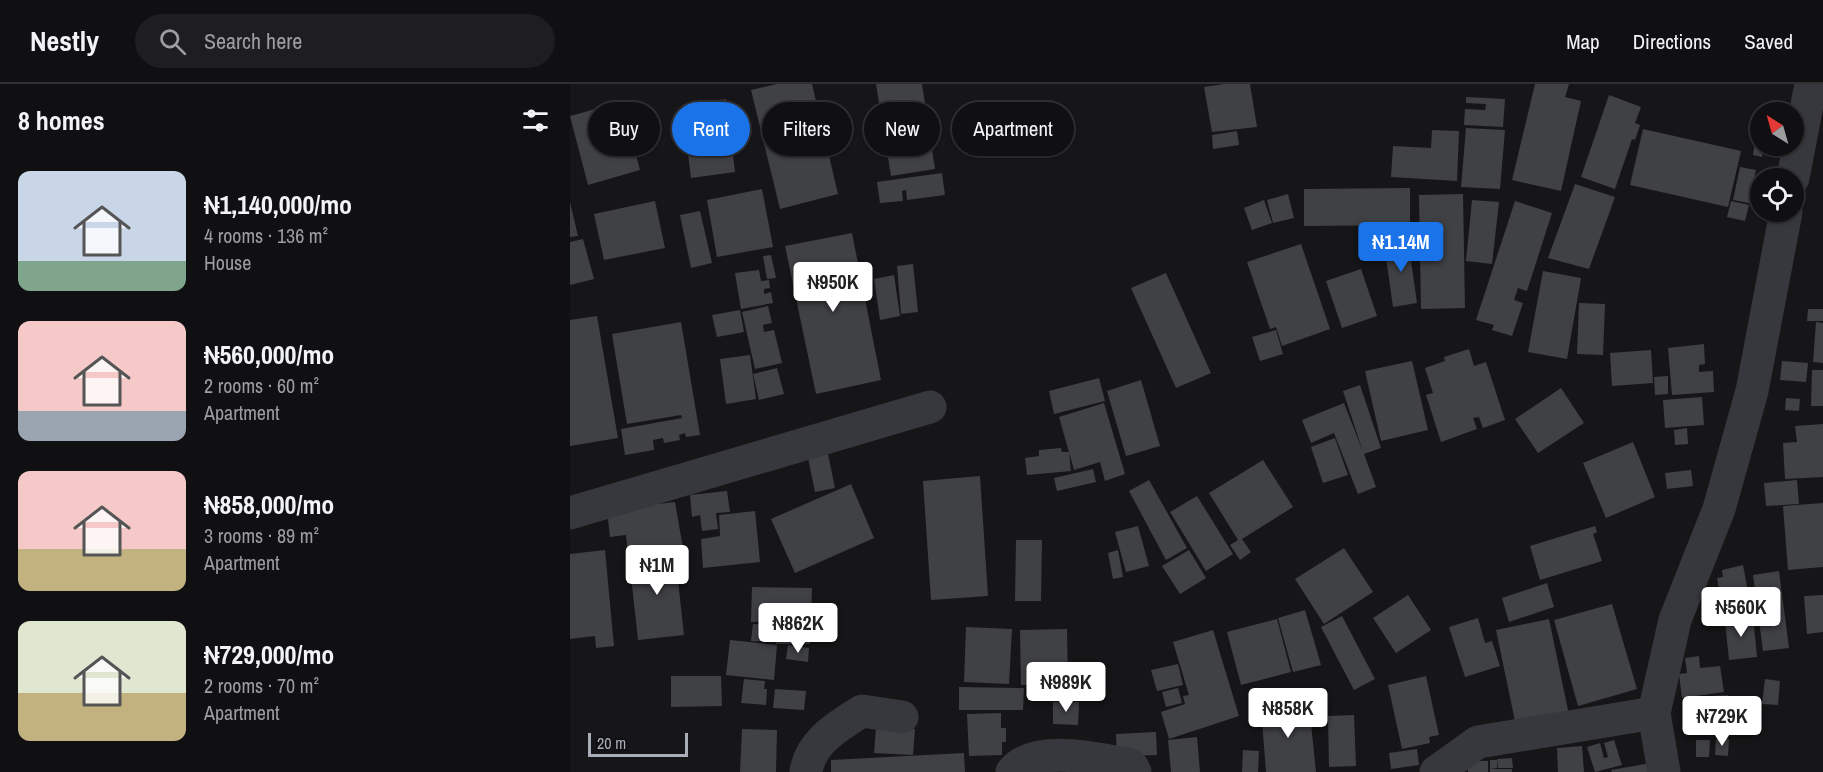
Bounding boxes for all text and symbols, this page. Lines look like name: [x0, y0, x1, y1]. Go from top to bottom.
search box: [135, 14, 555, 68]
text: Nestly: [30, 22, 99, 60]
icon: search: [156, 25, 189, 58]
text: Search here: [204, 26, 302, 56]
text: Map: [1566, 27, 1600, 56]
text: Directions: [1633, 27, 1711, 56]
text: Saved: [1744, 27, 1793, 56]
chip: Buy: [588, 102, 660, 156]
chip: Rent: [672, 102, 750, 156]
chip: Filters: [762, 102, 852, 156]
chip: New: [864, 102, 940, 156]
chip: Apartment: [952, 102, 1074, 156]
north arrow: [1750, 102, 1804, 156]
map controls: [1750, 102, 1804, 222]
text: 8 homes: [18, 103, 105, 138]
icon: filters: [519, 104, 552, 137]
button: locate: [1750, 168, 1804, 222]
text: ₦1,140,000/mo: [204, 187, 352, 222]
icon: home: [66, 195, 138, 267]
text: 4 rooms · 136 m²: [204, 222, 328, 249]
pin: ₦1.14M: [1352, 222, 1450, 273]
text: ₦1.14M: [1372, 228, 1430, 255]
text: House: [204, 249, 251, 276]
pin: ₦950K: [791, 262, 875, 313]
text: ₦950K: [807, 268, 859, 295]
text: ₦560,000/mo: [204, 337, 334, 372]
icon: home: [66, 345, 138, 417]
text: 2 rooms · 60 m²: [204, 372, 319, 399]
text: Apartment: [204, 399, 280, 426]
text: ₦858,000/mo: [204, 487, 334, 522]
icon: home: [66, 495, 138, 567]
text: 3 rooms · 89 m²: [204, 522, 319, 549]
pin: ₦1M: [628, 545, 686, 596]
text: Apartment: [204, 549, 280, 576]
text: ₦1M: [640, 551, 674, 578]
pin: ₦560K: [1699, 587, 1783, 638]
text: ₦560K: [1715, 593, 1767, 620]
pin: ₦862K: [756, 603, 840, 654]
text: ₦862K: [772, 609, 824, 636]
text: ₦729,000/mo: [204, 637, 334, 672]
icon: home: [66, 645, 138, 717]
pin: ₦989K: [1024, 662, 1108, 713]
text: ₦989K: [1040, 668, 1092, 695]
text: 2 rooms · 70 m²: [204, 672, 319, 699]
pin: ₦858K: [1246, 688, 1330, 739]
text: ₦858K: [1262, 694, 1314, 721]
pin: ₦729K: [1680, 696, 1764, 747]
text: Apartment: [204, 699, 280, 726]
text: ₦729K: [1696, 702, 1748, 729]
scale bar: [588, 730, 688, 758]
text: 20 m: [597, 732, 626, 754]

